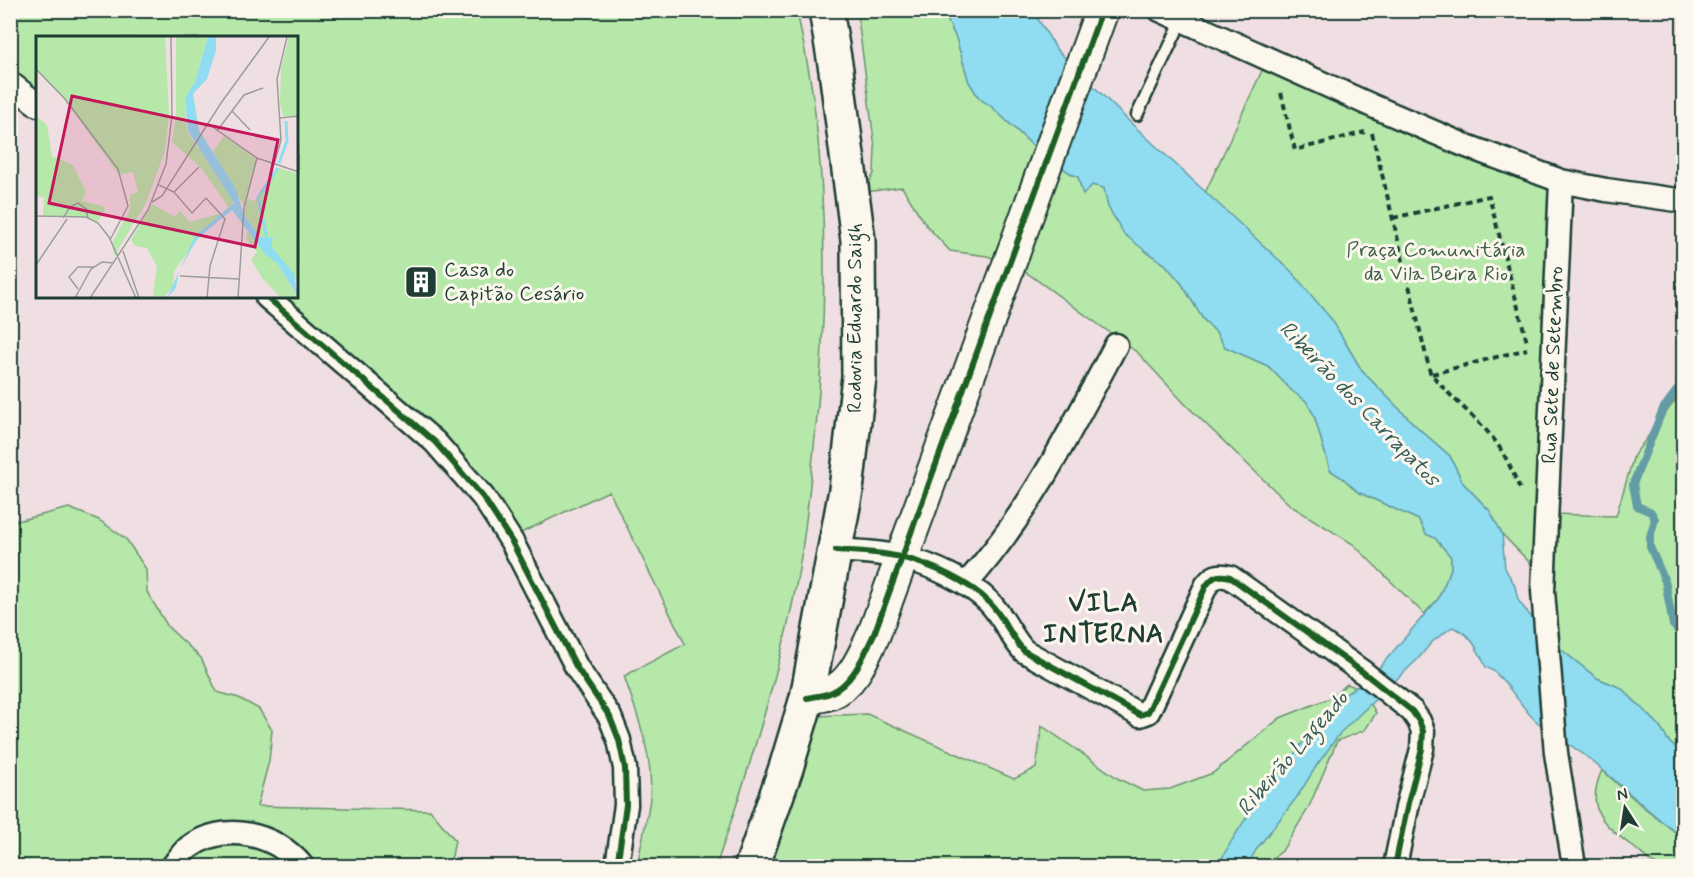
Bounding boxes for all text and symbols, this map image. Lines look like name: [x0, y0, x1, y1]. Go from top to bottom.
inset map: [36, 36, 298, 298]
street label: Rodovia Eduardo Saigh: [841, 223, 871, 413]
park label: Praça Comunitária da Vila Beira Rio: [1346, 236, 1526, 288]
place label: Casa do Capitão Cesário: [444, 256, 584, 308]
building icon: Casa do Capitão Cesário: [403, 264, 439, 300]
street label: Rua Sete de Setembro: [1536, 266, 1570, 464]
water label: Ribeirão dos Carrapatos: [1273, 315, 1447, 494]
district label: VILA INTERNA: [1043, 586, 1165, 652]
water label: Ribeirão Lageado: [1231, 685, 1358, 824]
north arrow: [1595, 778, 1655, 838]
text: N: [1615, 783, 1630, 806]

